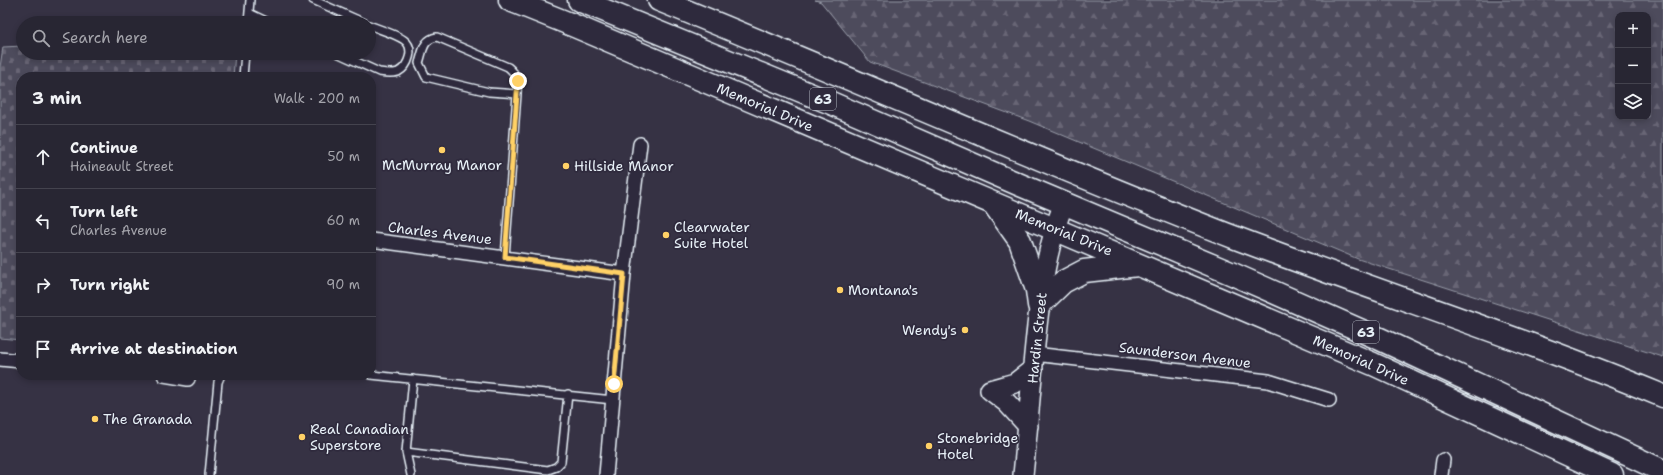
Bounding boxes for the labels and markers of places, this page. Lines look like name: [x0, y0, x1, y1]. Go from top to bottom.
marker: McMurray Manor: [437, 145, 447, 155]
place label: McMurray Manor: [382, 156, 502, 174]
place label: Hillside Manor: [574, 157, 674, 175]
marker: Hillside Manor: [561, 161, 571, 171]
place label: Clearwater Suite Hotel: [674, 218, 750, 252]
marker: Clearwater Suite Hotel: [661, 230, 671, 240]
place label: Montana's: [848, 281, 918, 299]
marker: Montana's: [835, 285, 845, 295]
place label: Wendy's: [902, 321, 957, 339]
marker: Wendy's: [960, 325, 970, 335]
place label: The Granada: [103, 410, 192, 428]
marker: The Granada: [90, 414, 100, 424]
place label: Real Canadian Superstore: [310, 420, 409, 454]
place label: Stonebridge Hotel: [937, 429, 1018, 463]
marker: Real Canadian Superstore: [297, 432, 307, 442]
marker: Stonebridge Hotel: [924, 441, 934, 451]

